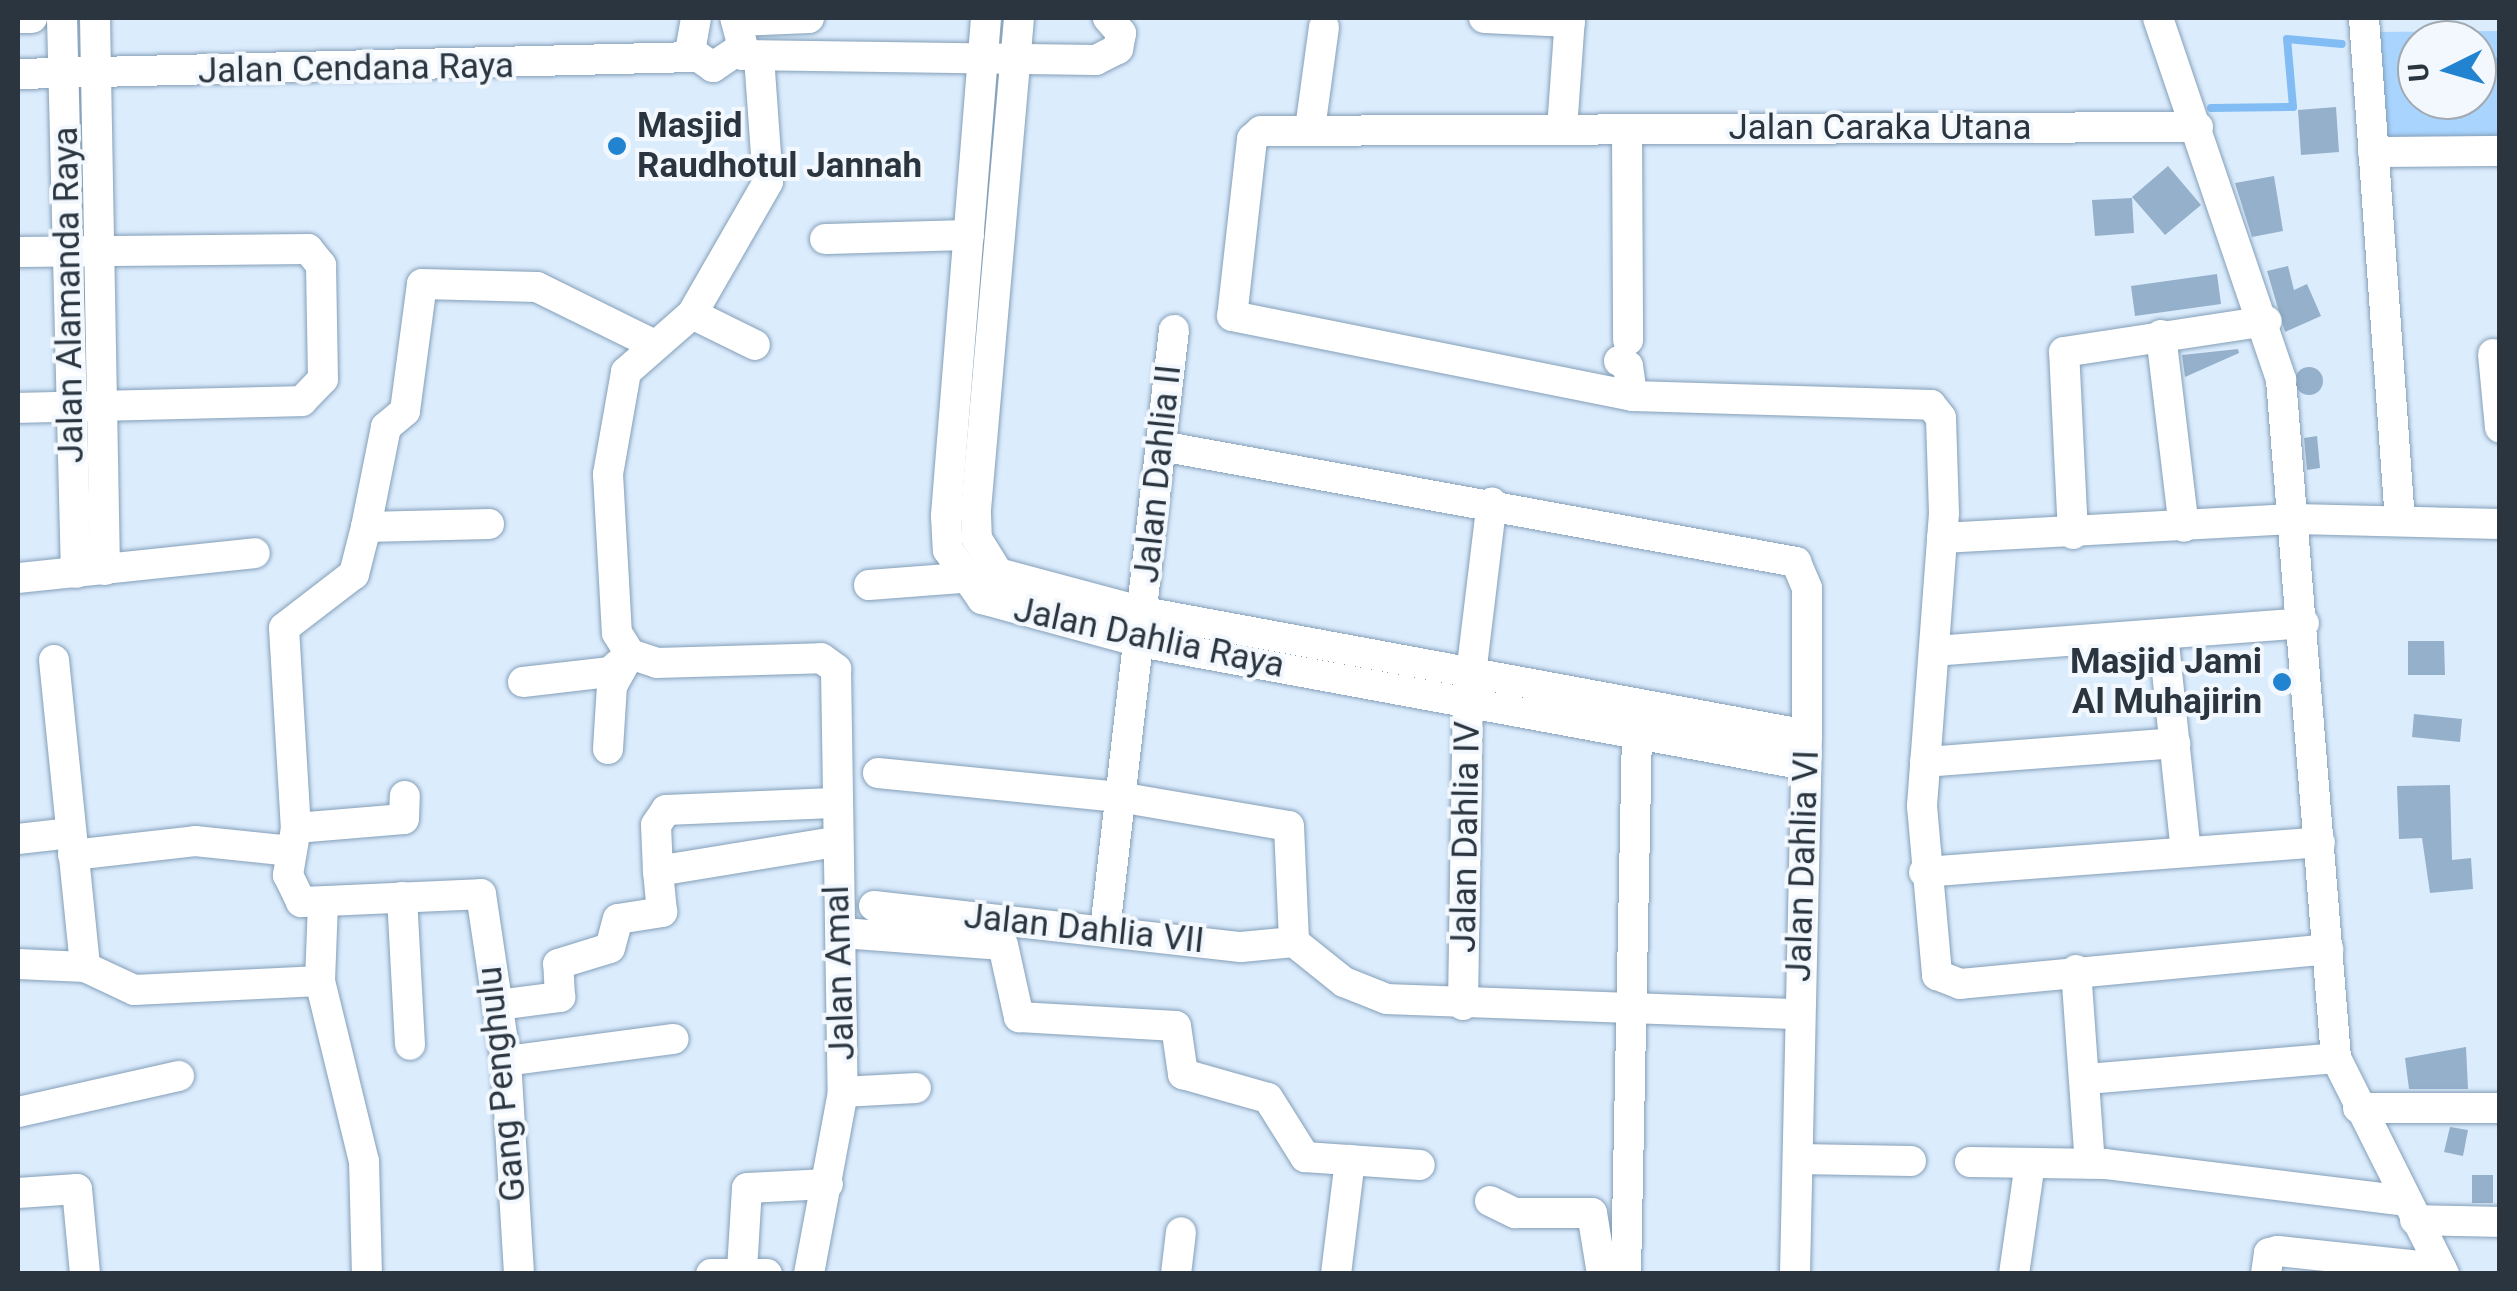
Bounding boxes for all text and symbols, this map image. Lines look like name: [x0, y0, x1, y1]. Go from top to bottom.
north arrow: [2397, 20, 2497, 120]
street label: Jalan Cendana Raya: [198, 45, 514, 93]
text: U: [2401, 62, 2436, 83]
place label: Masjid Raudhotul Jannah: [637, 105, 922, 187]
street label: Jalan Caraka Utana: [1729, 107, 2031, 149]
street label: Jalan Alamanda Raya: [45, 126, 93, 464]
marker: Masjid Raudhotul Jannah: [606, 135, 628, 157]
street label: Jalan Dahlia II: [1126, 363, 1190, 585]
street label: Jalan Dahlia Raya: [1010, 589, 1288, 687]
place label: Masjid Jami Al Muhajirin: [2070, 641, 2262, 723]
marker: Masjid Jami Al Muhajirin: [2271, 671, 2293, 693]
street label: Jalan Dahlia IV: [1443, 721, 1489, 953]
street label: Jalan Dahlia VI: [1778, 749, 1828, 983]
street label: Jalan Amal: [816, 885, 864, 1061]
street label: Jalan Dahlia VII: [962, 896, 1206, 962]
street label: Gang Penghulu: [469, 964, 535, 1204]

